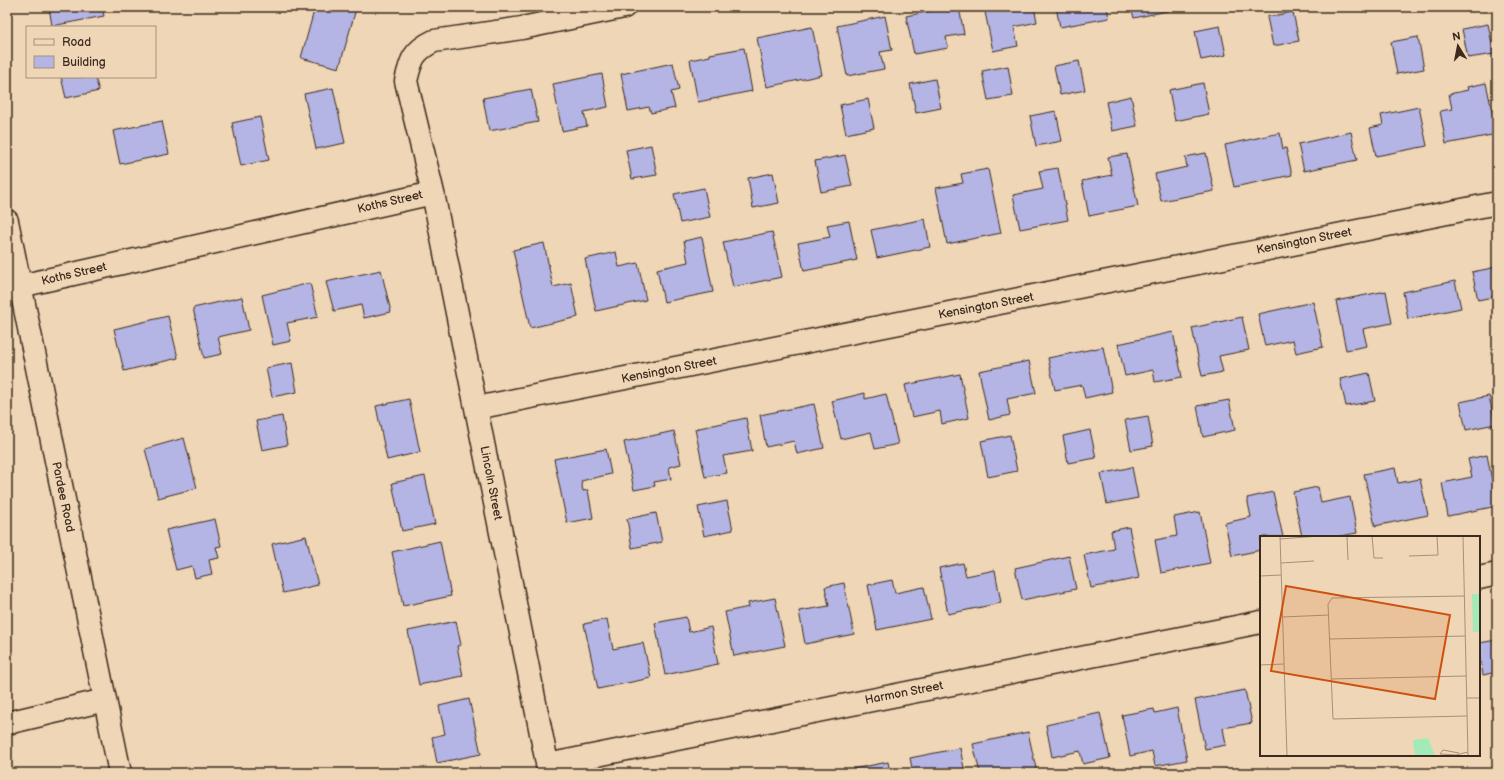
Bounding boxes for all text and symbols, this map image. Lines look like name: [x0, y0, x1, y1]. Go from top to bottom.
legend: [26, 26, 156, 78]
north arrow: [1438, 26, 1478, 66]
text: N: [1451, 30, 1462, 44]
text: Road: [62, 35, 91, 50]
text: Building: [62, 55, 106, 70]
street label: Koths Street: [356, 187, 424, 217]
street label: Kensington Street: [1255, 224, 1353, 258]
street label: Koths Street: [40, 259, 108, 289]
street label: Kensington Street: [937, 289, 1035, 323]
street label: Kensington Street: [620, 353, 718, 387]
street label: Lincoln Street: [476, 445, 506, 522]
street label: Pardee Road: [48, 461, 78, 534]
inset map: [1260, 536, 1480, 756]
street label: Harmon Street: [864, 678, 945, 708]

